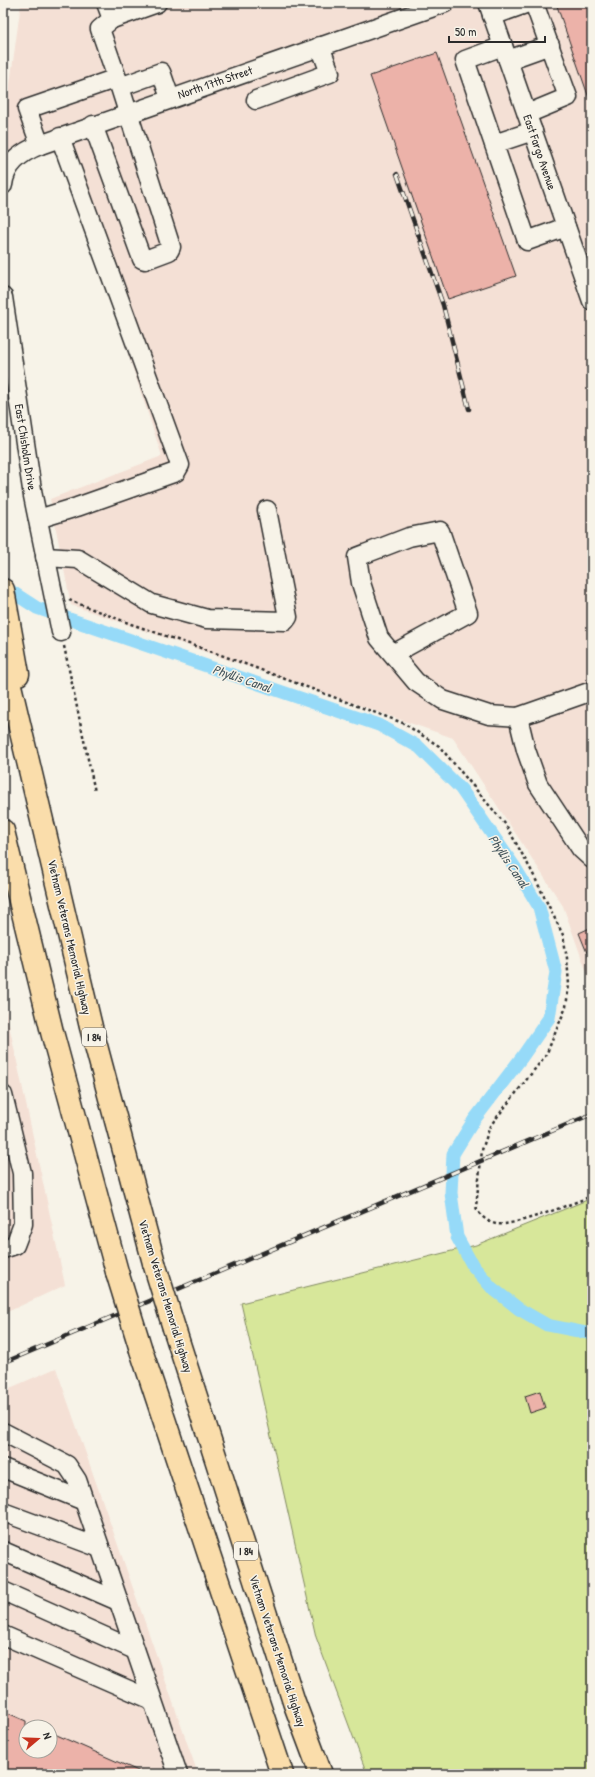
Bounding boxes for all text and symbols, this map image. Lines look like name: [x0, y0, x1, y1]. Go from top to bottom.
scale bar: [449, 18, 545, 44]
text: 50 m: [455, 23, 476, 40]
street label: North 17th Street: [175, 61, 255, 103]
street label: East Fargo Avenue: [519, 112, 561, 192]
street label: East Chisholm Drive: [11, 403, 41, 492]
water label: Phyllis Canal: [211, 660, 274, 697]
water label: Phyllis Canal: [485, 831, 534, 892]
street label: Vietnam Veterans Memorial Highway: [44, 858, 96, 1016]
road number: I 84: [82, 1028, 106, 1046]
street label: Vietnam Veterans Memorial Highway: [135, 1218, 197, 1374]
road number: I 84: [234, 1542, 258, 1560]
street label: Vietnam Veterans Memorial Highway: [245, 1573, 311, 1729]
north arrow: [18, 1719, 58, 1759]
text: N: [40, 1731, 55, 1741]

